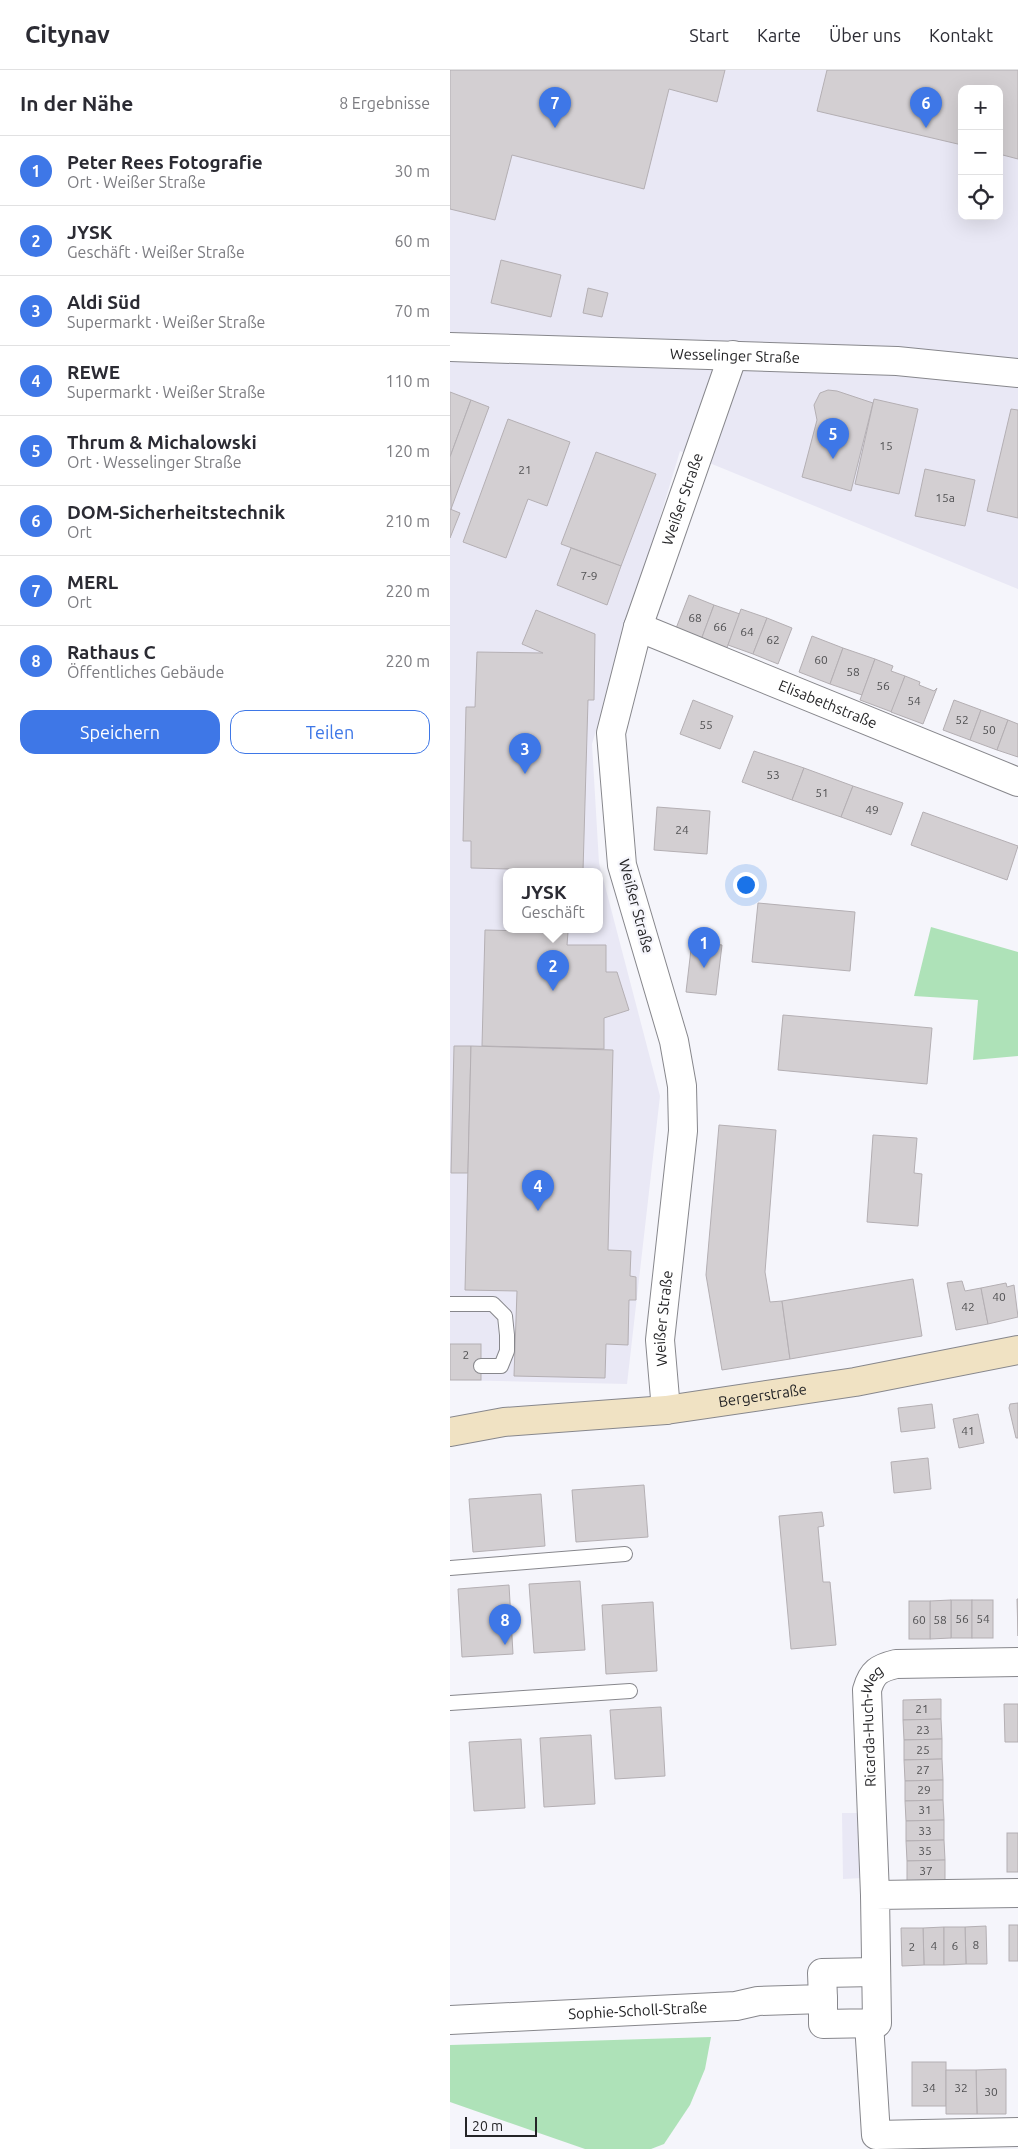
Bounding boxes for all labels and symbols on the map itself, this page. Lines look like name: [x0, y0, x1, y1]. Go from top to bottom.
pin: 7: [539, 87, 571, 128]
pin: 6: [910, 87, 942, 128]
street label: Wesselinger Straße: [670, 345, 800, 366]
pin: 5: [817, 418, 849, 459]
house number: 15: [879, 439, 893, 452]
street label: Weißer Straße: [658, 451, 706, 547]
house number: 21: [518, 463, 532, 476]
house number: 15a: [935, 491, 955, 504]
house number: 7-9: [580, 569, 598, 582]
house number: 68: [688, 611, 702, 624]
house number: 66: [713, 620, 727, 633]
house number: 64: [740, 625, 754, 638]
house number: 62: [766, 633, 780, 646]
house number: 60: [814, 653, 828, 666]
house number: 58: [846, 665, 860, 678]
street label: Elisabethstraße: [776, 676, 880, 732]
house number: 56: [876, 679, 890, 692]
house number: 54: [907, 694, 921, 707]
house number: 52: [955, 713, 969, 726]
house number: 55: [699, 718, 713, 731]
house number: 50: [982, 723, 996, 736]
pin: 3: [509, 733, 541, 774]
house number: 53: [766, 768, 780, 781]
house number: 51: [815, 786, 829, 799]
house number: 49: [865, 803, 879, 816]
house number: 24: [675, 823, 689, 836]
street label: Weißer Straße: [616, 857, 657, 955]
your location: [733, 872, 759, 898]
pin: 1: [688, 927, 720, 968]
pin: 2: [537, 950, 569, 991]
pin: 4: [522, 1170, 554, 1211]
street label: Weißer Straße: [651, 1269, 676, 1367]
house number: 40: [992, 1290, 1006, 1303]
house number: 42: [961, 1300, 975, 1313]
house number: 2: [463, 1348, 469, 1361]
street label: Bergerstraße: [717, 1380, 808, 1410]
house number: 41: [961, 1424, 975, 1437]
pin: 8: [489, 1604, 521, 1645]
house number: 56: [955, 1612, 969, 1625]
house number: 54: [976, 1612, 990, 1625]
house number: 60: [912, 1613, 926, 1626]
house number: 58: [933, 1613, 947, 1626]
street label: Ricarda-Huch-Weg: [857, 1661, 886, 1787]
house number: 21: [915, 1702, 929, 1715]
house number: 23: [916, 1723, 930, 1736]
house number: 25: [916, 1743, 930, 1756]
house number: 27: [916, 1763, 930, 1776]
house number: 29: [917, 1783, 931, 1796]
house number: 31: [918, 1803, 932, 1816]
house number: 33: [918, 1824, 932, 1837]
house number: 35: [918, 1844, 932, 1857]
house number: 37: [919, 1864, 933, 1877]
house number: 8: [973, 1938, 980, 1951]
house number: 4: [931, 1939, 938, 1952]
house number: 6: [952, 1939, 959, 1952]
house number: 2: [909, 1940, 915, 1953]
street label: Sophie-Scholl-Straße: [568, 1998, 708, 2022]
house number: 34: [922, 2081, 936, 2094]
house number: 32: [954, 2081, 968, 2094]
house number: 30: [984, 2085, 998, 2098]
scale bar: [465, 2114, 538, 2137]

